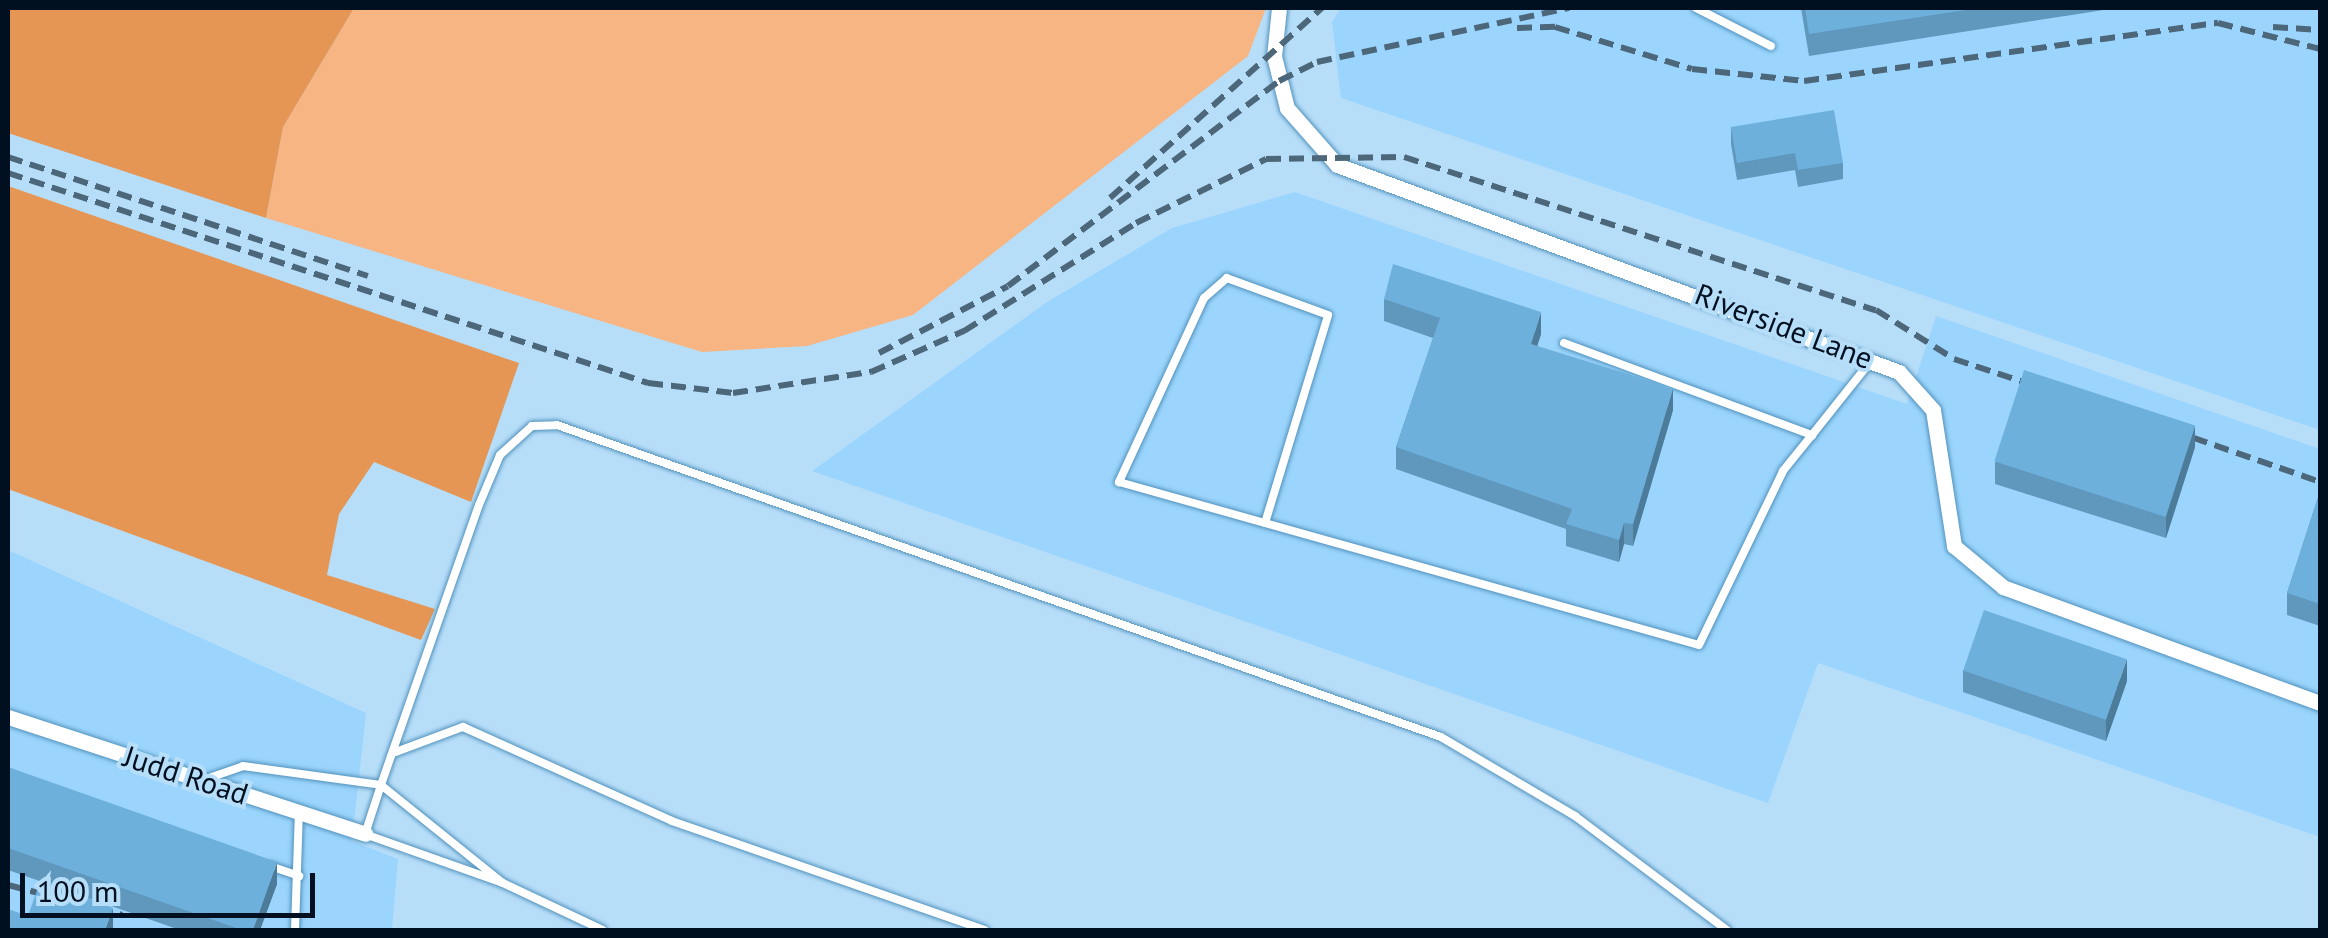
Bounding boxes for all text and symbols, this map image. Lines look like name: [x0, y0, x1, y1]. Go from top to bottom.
street label: Riverside Lane: [1690, 276, 1878, 376]
street label: Judd Road: [119, 738, 253, 812]
scale bar: [25, 853, 320, 915]
text: 100 m: [37, 871, 118, 910]

